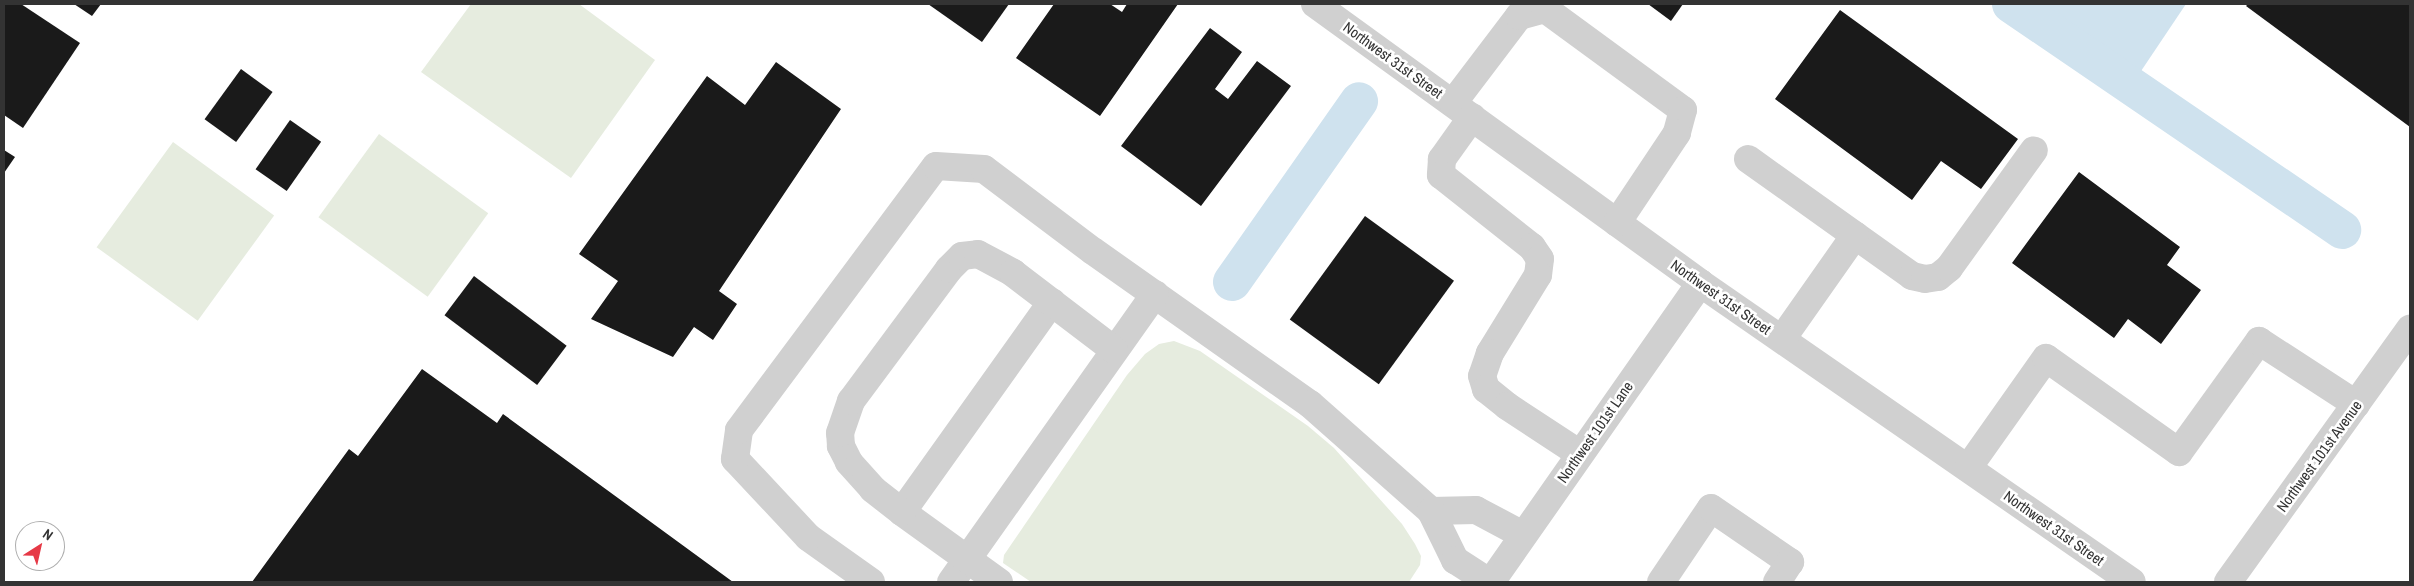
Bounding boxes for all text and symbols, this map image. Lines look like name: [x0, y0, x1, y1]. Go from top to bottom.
street label: Northwest 31st Street: [1340, 18, 1446, 102]
street label: Northwest 31st Street: [1667, 256, 1775, 338]
street label: Northwest 101st Lane: [1553, 378, 1637, 486]
street label: Northwest 101st Avenue: [2272, 397, 2366, 515]
street label: Northwest 31st Street: [2000, 487, 2108, 569]
north arrow: [15, 521, 65, 571]
text: N: [39, 525, 57, 544]

